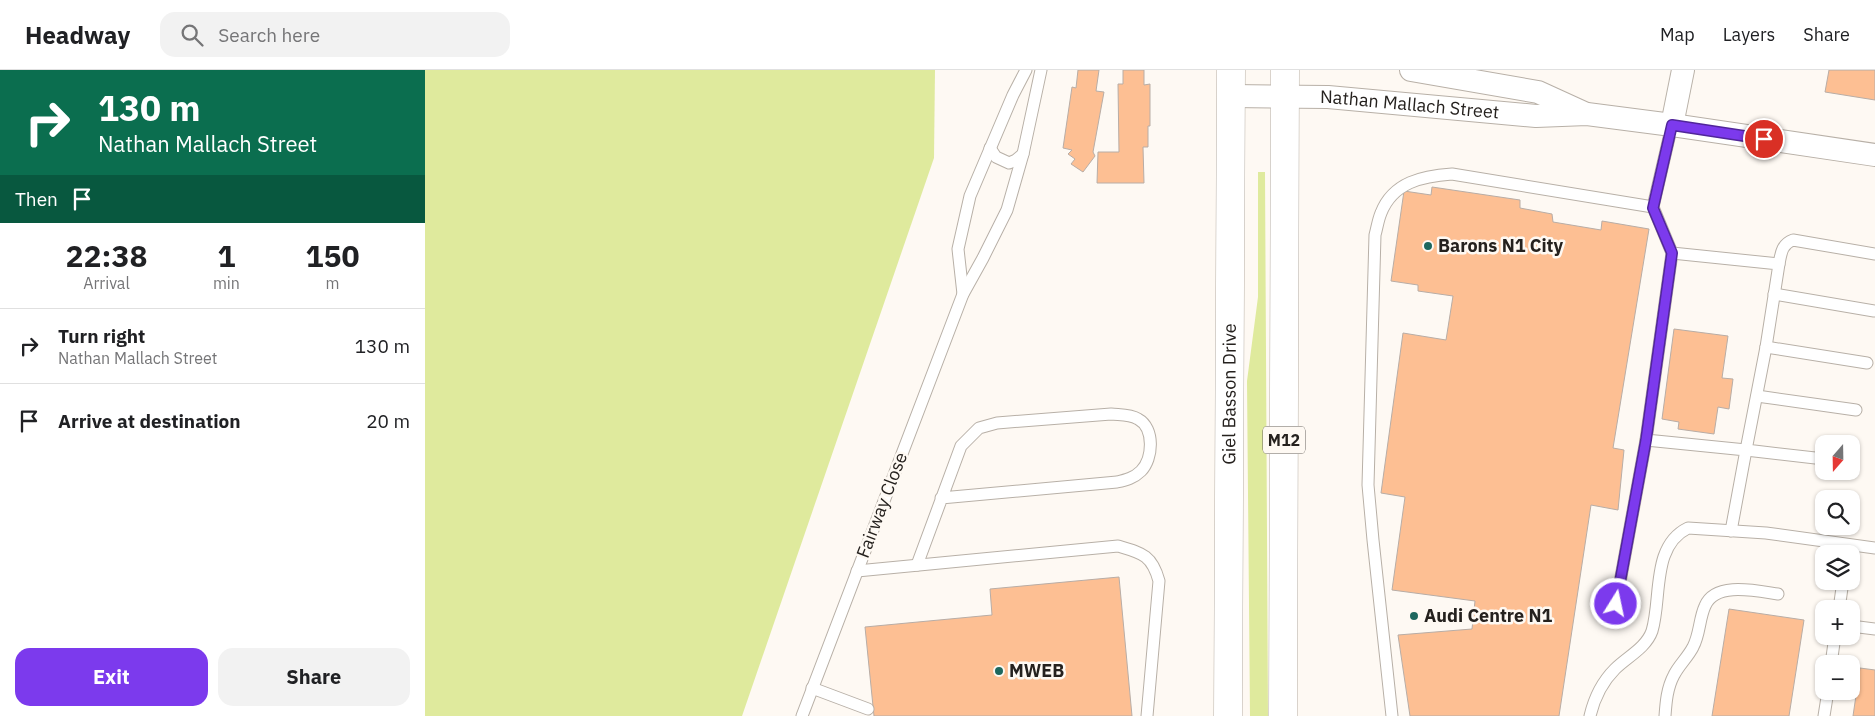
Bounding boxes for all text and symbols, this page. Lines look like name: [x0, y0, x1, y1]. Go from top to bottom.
search box: [160, 12, 510, 57]
text: Headway: [25, 19, 130, 51]
icon: search: [178, 21, 206, 49]
text: Search here: [218, 23, 320, 47]
text: Map: [1660, 23, 1695, 46]
text: Layers: [1723, 23, 1775, 46]
text: Share: [1803, 23, 1850, 46]
text: 130 m: [98, 85, 201, 131]
street label: Nathan Mallach Street: [1320, 85, 1500, 124]
icon: right: [15, 90, 80, 155]
pin: [1743, 118, 1785, 160]
icon: arrive: [1750, 125, 1778, 153]
text: Nathan Mallach Street: [98, 129, 317, 158]
icon: arrive: [68, 185, 96, 213]
text: Then: [15, 187, 58, 211]
place label: Barons N1 City: [1438, 234, 1563, 257]
text: 22:38: [66, 236, 147, 275]
text: 1: [217, 236, 235, 275]
text: 150: [305, 236, 359, 275]
marker: Barons N1 City: [1422, 240, 1434, 252]
text: Arrival: [83, 273, 130, 293]
text: min: [213, 273, 240, 293]
text: m: [325, 273, 339, 293]
street label: Giel Basson Drive: [1217, 323, 1241, 465]
text: Turn right: [58, 324, 145, 348]
icon: right: [15, 332, 43, 360]
text: 130 m: [355, 334, 410, 358]
text: Nathan Mallach Street: [58, 348, 217, 368]
icon: arrive: [15, 407, 43, 435]
text: Arrive at destination: [58, 409, 241, 433]
text: 20 m: [366, 409, 410, 433]
road number: M12: [1263, 426, 1305, 454]
north arrow: [1815, 435, 1860, 480]
map controls: [1815, 435, 1860, 700]
street label: Fairway Close: [851, 449, 912, 561]
button: search: [1815, 490, 1860, 535]
button: layers: [1815, 545, 1860, 590]
position arrow: [1589, 577, 1641, 629]
button: +: [1815, 600, 1860, 645]
place label: Audi Centre N1: [1424, 604, 1552, 627]
marker: Audi Centre N1: [1408, 610, 1420, 622]
button: Exit: [15, 648, 208, 706]
button: Share: [218, 648, 410, 706]
button: −: [1815, 655, 1860, 700]
place label: MWEB: [1009, 659, 1064, 682]
marker: MWEB: [993, 665, 1005, 677]

